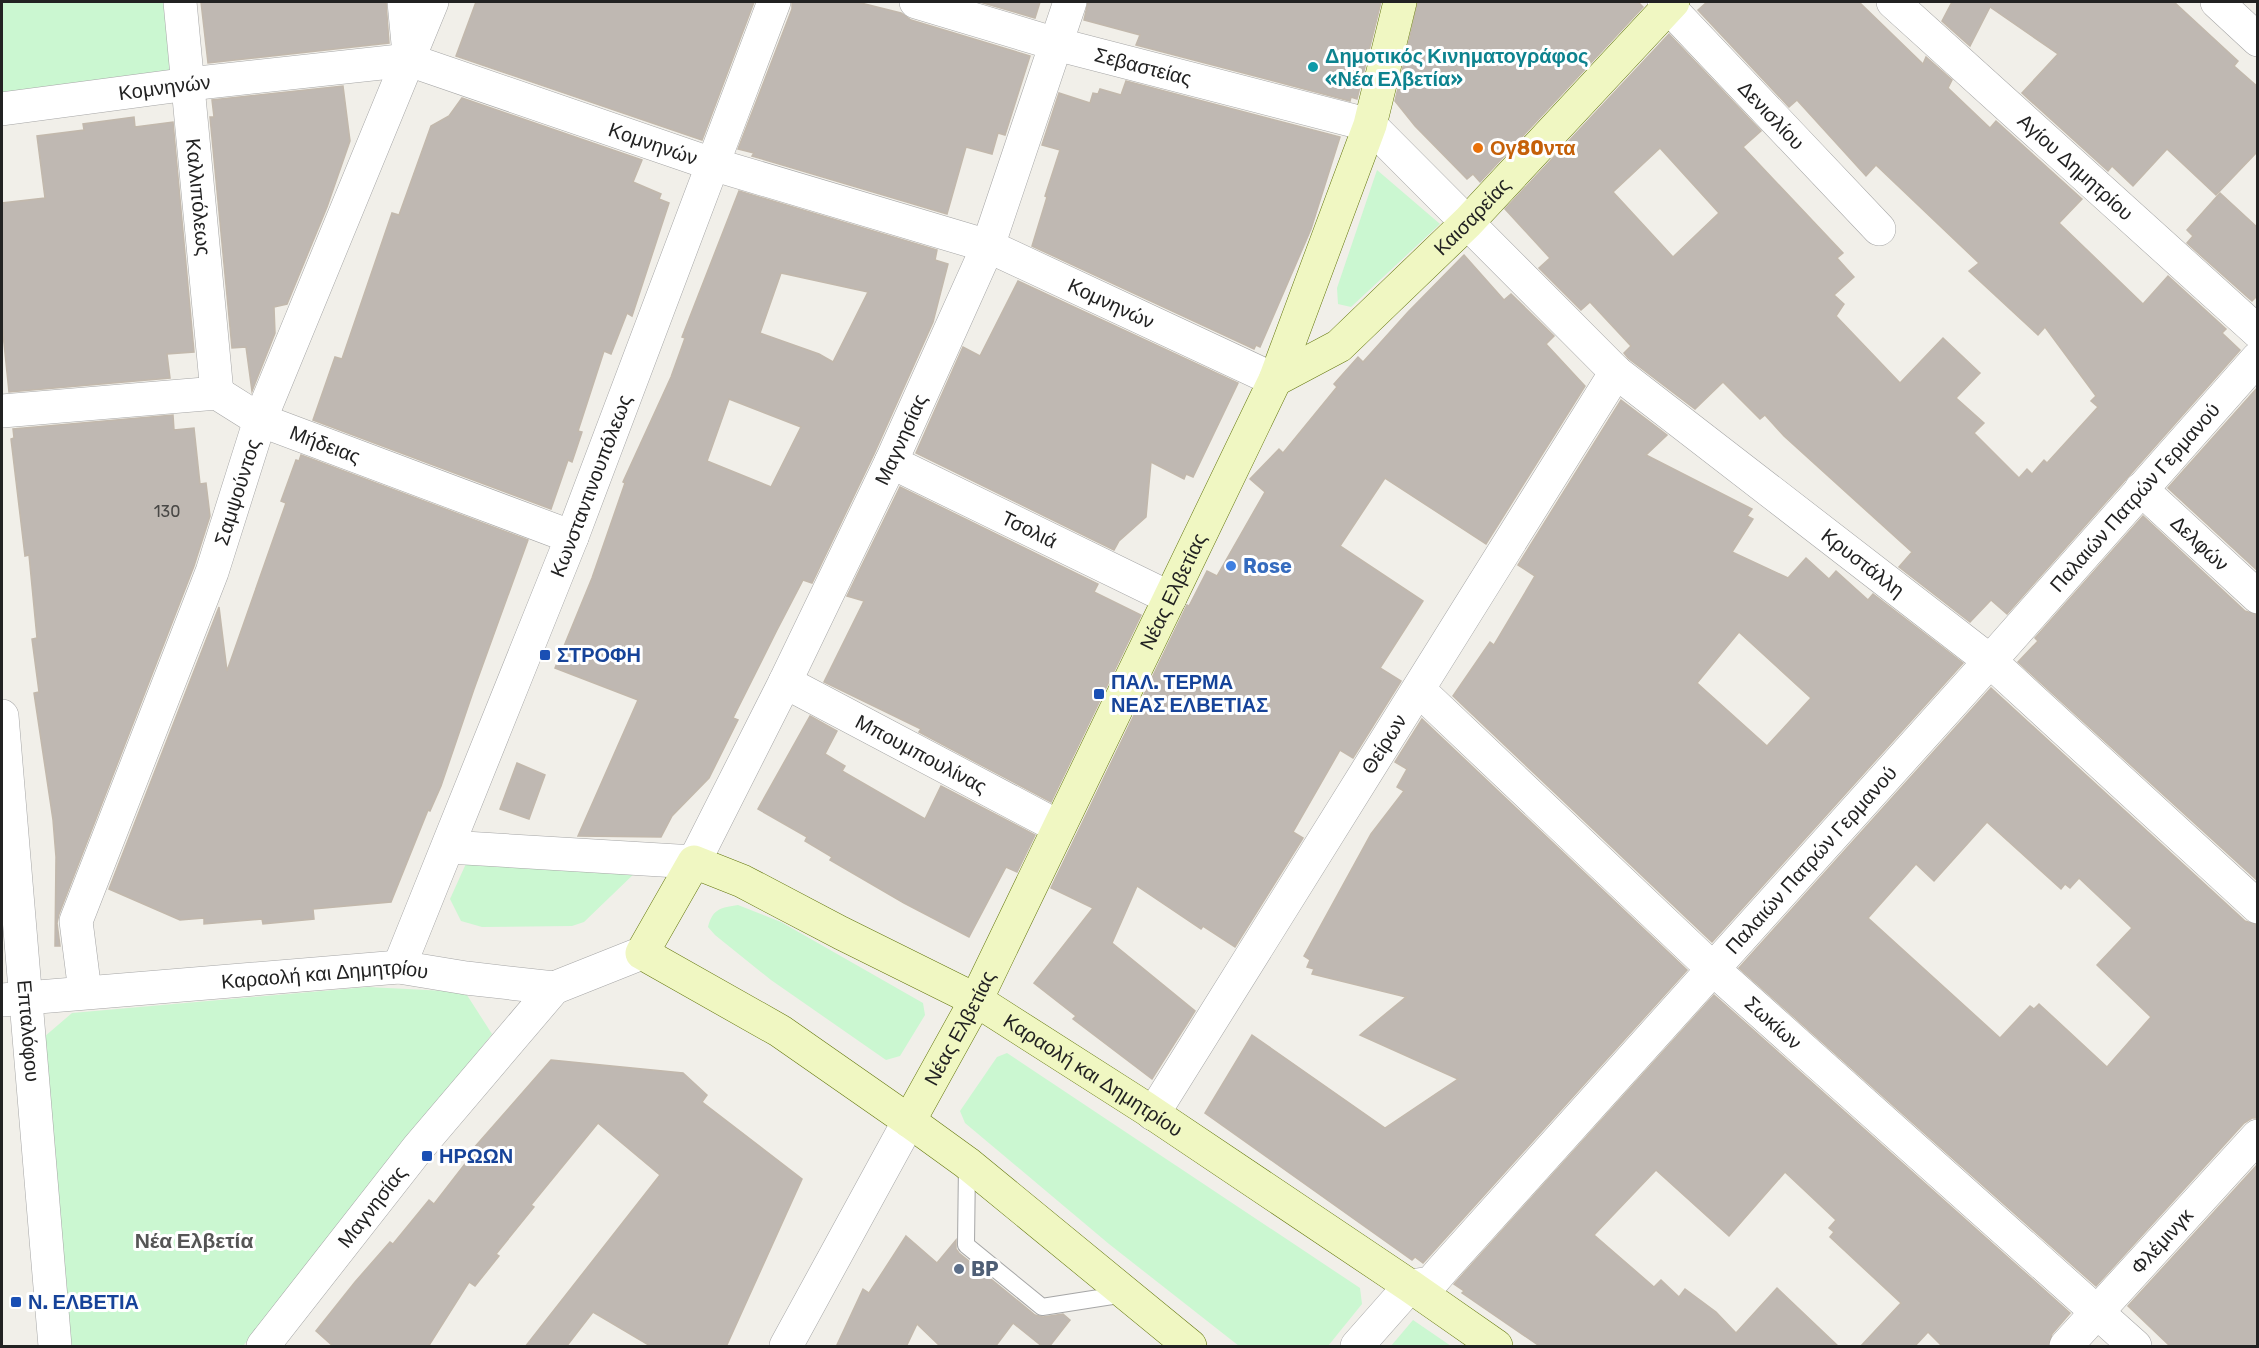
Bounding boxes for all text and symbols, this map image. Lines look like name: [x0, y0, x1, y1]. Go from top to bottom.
street label: Σεβαστείας: [1092, 42, 1194, 91]
place label: Δημοτικός Κινηματογράφος «Νέα Ελβετία»: [1325, 44, 1589, 91]
marker: Δημοτικός Κινηματογράφος «Νέα Ελβετία»: [1306, 60, 1320, 74]
street label: Κομνηνών: [117, 70, 212, 105]
street label: Δενισλίου: [1733, 76, 1809, 155]
street label: Αγίου Δημητρίου: [2013, 109, 2138, 225]
street label: Κομνηνών: [605, 117, 701, 170]
place label: Ογ80ντα: [1490, 136, 1576, 160]
street label: Καλλιπόλεως: [181, 137, 216, 257]
marker: Ογ80ντα: [1471, 141, 1485, 155]
street label: Καισαρείας: [1429, 173, 1515, 260]
street label: Κομνηνών: [1064, 273, 1158, 334]
street label: Μαγνησίας: [870, 390, 932, 489]
street label: Κωνσταντινουπόλεως: [545, 391, 637, 581]
street label: Παλαιών Πατρών Γερμανού: [2045, 398, 2225, 597]
street label: Μήδειας: [286, 420, 364, 469]
street label: Σαμψούντος: [209, 436, 265, 548]
house number: 130: [154, 502, 180, 521]
street label: Τσολιά: [998, 506, 1061, 553]
street label: Δελφών: [2166, 511, 2234, 576]
street label: Κρυστάλλη: [1817, 523, 1909, 602]
street label: Νέας Ελβετίας: [1135, 529, 1212, 654]
place label: Rose: [1243, 554, 1292, 578]
marker: Rose: [1224, 559, 1238, 573]
place label: ΣΤΡΟΦΗ: [557, 643, 641, 667]
marker: ΣΤΡΟΦΗ: [538, 648, 552, 662]
place label: ΠΑΛ. ΤΕΡΜΑ ΝΕΑΣ ΕΛΒΕΤΙΑΣ: [1111, 670, 1268, 717]
marker: ΠΑΛ. ΤΕΡΜΑ ΝΕΑΣ ΕΛΒΕΤΙΑΣ: [1092, 687, 1106, 701]
street label: Μπουμπουλίνας: [851, 710, 991, 799]
street label: Θείρων: [1356, 710, 1411, 778]
street label: Παλαιών Πατρών Γερμανού: [1720, 761, 1902, 959]
street label: Καραολή και Δημητρίου: [220, 955, 430, 994]
street label: Νέας Ελβετίας: [919, 966, 1000, 1090]
street label: Επταλόφου: [12, 979, 45, 1083]
street label: Σωκίων: [1740, 991, 1807, 1054]
street label: Καραολή και Δημητρίου: [999, 1009, 1187, 1142]
place label: ΗΡΩΩΝ: [439, 1144, 513, 1168]
marker: ΗΡΩΩΝ: [420, 1149, 434, 1163]
street label: Μαγνησίας: [333, 1161, 412, 1252]
street label: Φλέμινγκ: [2126, 1203, 2199, 1279]
district label: Νέα Ελβετία: [135, 1228, 253, 1253]
place label: BP: [971, 1257, 999, 1281]
marker: BP: [952, 1262, 966, 1276]
place label: Ν. ΕΛΒΕΤΙΑ: [28, 1290, 139, 1314]
marker: Ν. ΕΛΒΕΤΙΑ: [9, 1295, 23, 1309]

